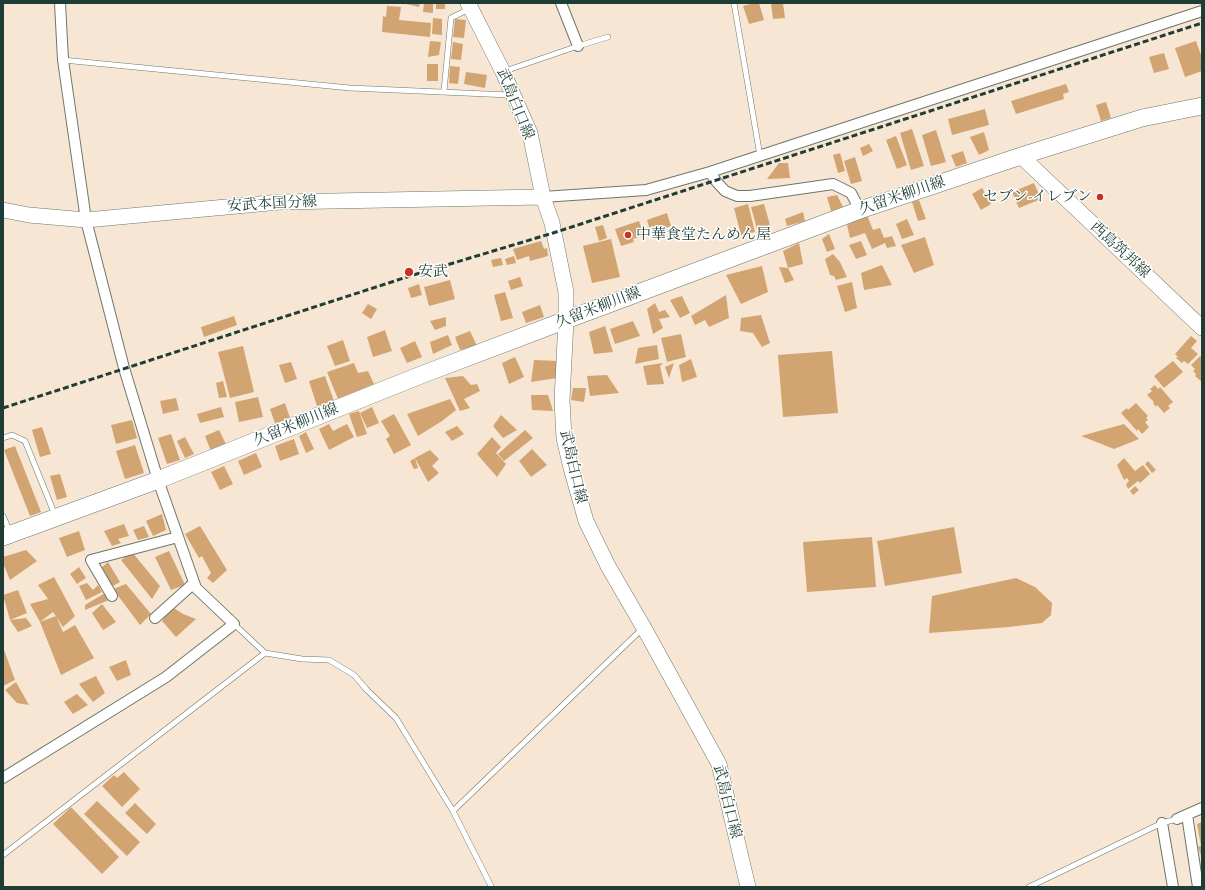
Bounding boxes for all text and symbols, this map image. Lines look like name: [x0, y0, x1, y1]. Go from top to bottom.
street label: 武島白口線: [493, 66, 537, 142]
street label: 久留米柳川線: [857, 173, 947, 219]
place label: セブン-イレブン: [983, 188, 1092, 206]
marker: セブン-イレブン: [1095, 192, 1105, 202]
street label: 安武本国分線: [227, 193, 317, 215]
street label: 西島筑邦線: [1086, 218, 1154, 282]
place label: 中華食堂たんめん屋: [636, 226, 771, 244]
marker: 中華食堂たんめん屋: [623, 230, 633, 240]
place label: 安武: [418, 263, 448, 281]
marker: 安武: [403, 266, 415, 278]
street label: 久留米柳川線: [553, 283, 643, 333]
street label: 久留米柳川線: [251, 400, 341, 450]
street label: 武島白口線: [556, 428, 590, 506]
street label: 武島白口線: [709, 763, 745, 841]

